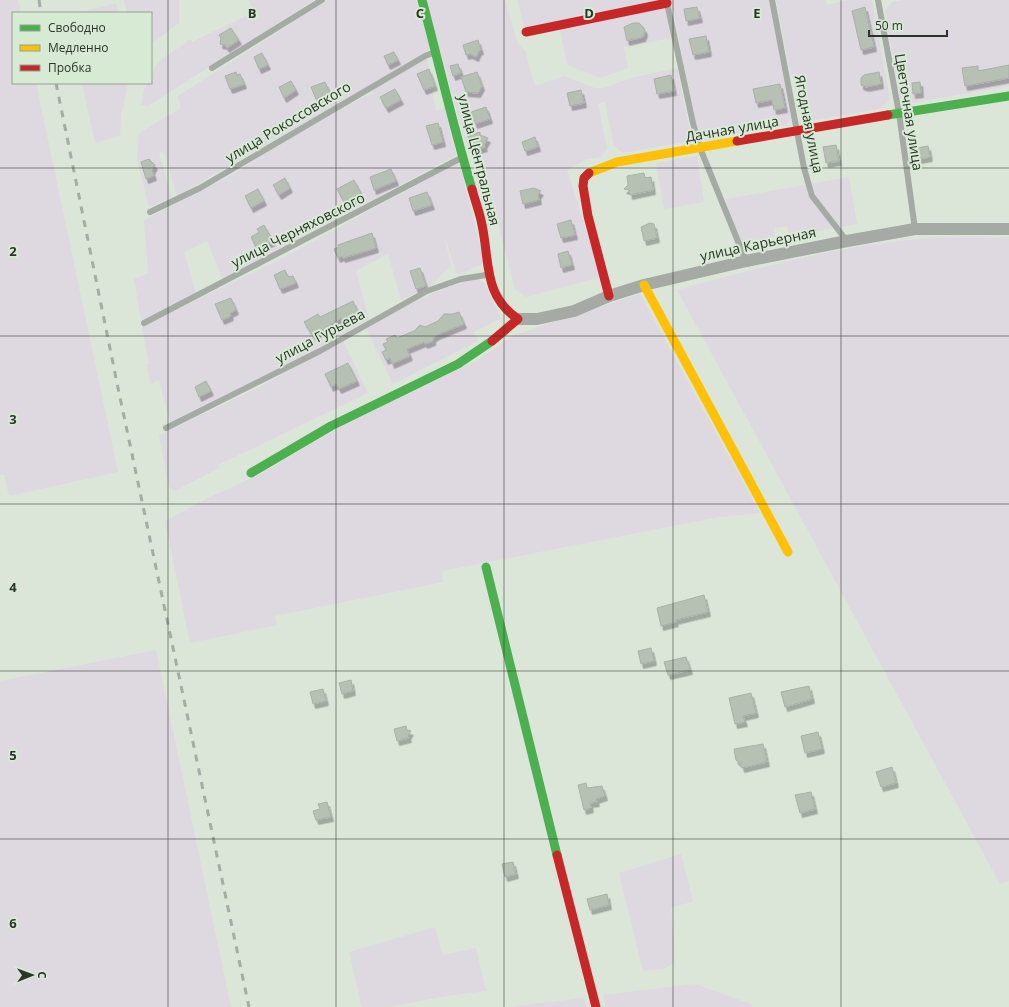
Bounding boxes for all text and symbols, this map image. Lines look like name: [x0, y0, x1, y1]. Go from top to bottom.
text: B: [248, 4, 257, 22]
text: C: [416, 4, 424, 22]
text: D: [584, 4, 594, 22]
text: E: [753, 4, 761, 22]
legend: [12, 12, 152, 84]
scale bar: [869, 12, 947, 38]
text: 50 m: [875, 17, 903, 34]
text: Свободно: [48, 19, 106, 36]
text: Медленно: [48, 39, 108, 56]
street label: Цветочная улица: [891, 52, 928, 172]
text: Пробка: [48, 59, 91, 76]
street label: Ягодная улица: [791, 73, 828, 175]
street label: улица Рокоссовского: [221, 77, 354, 167]
street label: улица Центральная: [454, 92, 505, 228]
street label: Дачная улица: [684, 111, 780, 146]
street label: улица Черняховского: [228, 188, 368, 271]
street label: улица Карьерная: [698, 222, 818, 265]
text: 2: [9, 242, 17, 260]
street label: улица Гурьева: [272, 304, 368, 367]
text: 3: [9, 410, 17, 428]
text: 4: [9, 578, 17, 596]
text: 5: [9, 746, 17, 764]
text: 6: [9, 914, 17, 932]
north arrow: [12, 955, 52, 995]
text: С: [35, 971, 50, 978]

